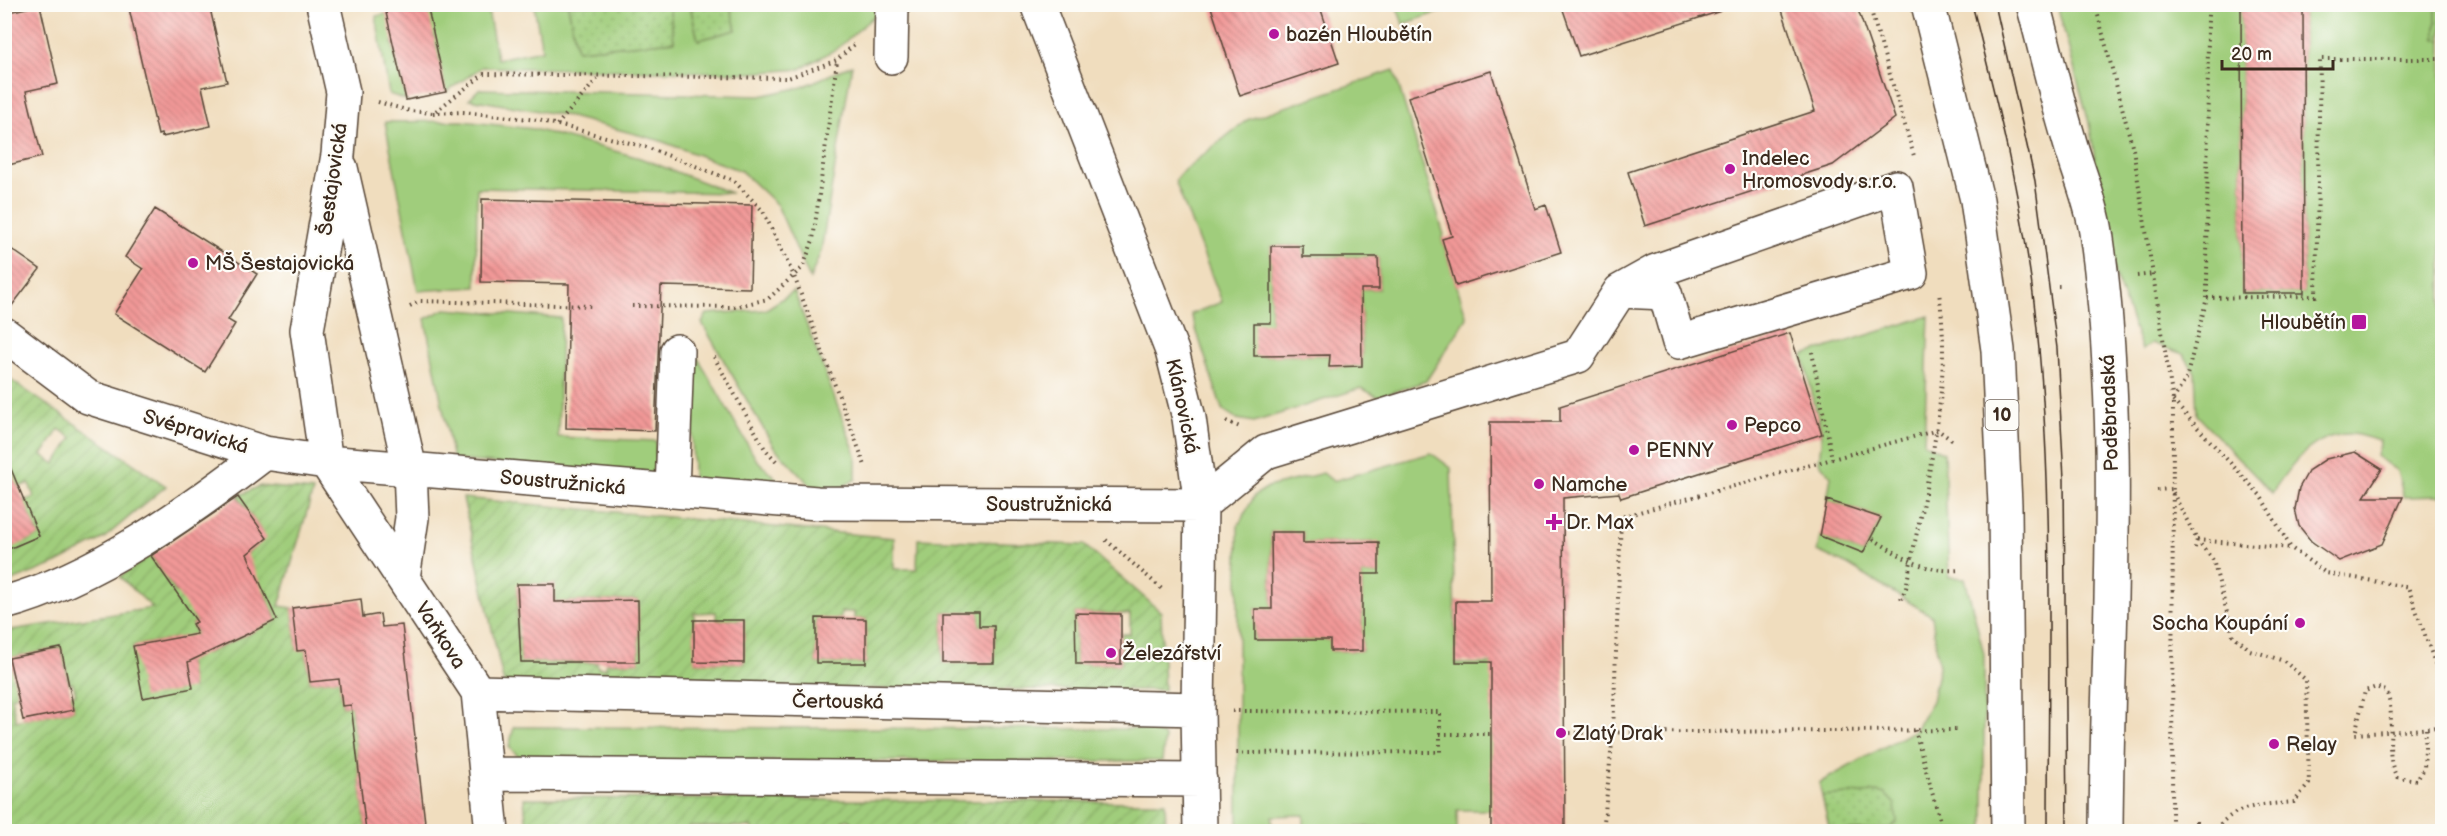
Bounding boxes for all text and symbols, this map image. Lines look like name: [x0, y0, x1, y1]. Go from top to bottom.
place label: bazén Hloubětín: [1286, 23, 1432, 47]
marker: bazén Hloubětín: [1267, 27, 1281, 41]
scale bar: [2222, 33, 2333, 71]
text: 20 m: [2231, 44, 2272, 65]
street label: Šestajovická: [312, 121, 353, 237]
place label: Indelec Hromosvody s.r.o.: [1742, 147, 1896, 194]
marker: Indelec Hromosvody s.r.o.: [1723, 162, 1737, 176]
place label: MŠ Šestajovická: [205, 251, 354, 276]
marker: MŠ Šestajovická: [186, 256, 200, 270]
place label: Hloubětín: [2260, 311, 2346, 335]
marker: Hloubětín: [2350, 313, 2368, 331]
street label: Poděbradská: [2096, 354, 2124, 472]
street label: Klánovická: [1160, 356, 1204, 456]
road number: 10: [1986, 400, 2018, 430]
street label: Svépravická: [140, 405, 251, 459]
place label: Pepco: [1744, 414, 1801, 438]
marker: Pepco: [1725, 418, 1739, 432]
place label: PENNY: [1646, 439, 1714, 463]
marker: PENNY: [1627, 443, 1641, 457]
street label: Soustružnická: [499, 466, 627, 500]
place label: Namche: [1551, 473, 1628, 497]
marker: Namche: [1532, 477, 1546, 491]
street label: Soustružnická: [986, 493, 1112, 517]
place label: Dr. Max: [1566, 511, 1635, 535]
marker: Dr. Max: [1547, 515, 1561, 529]
street label: Vaňkova: [410, 597, 471, 674]
place label: Socha Koupání: [2152, 612, 2288, 636]
marker: Socha Koupání: [2293, 616, 2307, 630]
place label: Železářství: [1122, 641, 1221, 666]
marker: Železářství: [1104, 646, 1118, 660]
street label: Čertouská: [792, 687, 884, 715]
place label: Zlatý Drak: [1572, 722, 1663, 746]
marker: Zlatý Drak: [1554, 726, 1568, 740]
place label: Relay: [2286, 733, 2337, 757]
marker: Relay: [2267, 737, 2281, 751]

